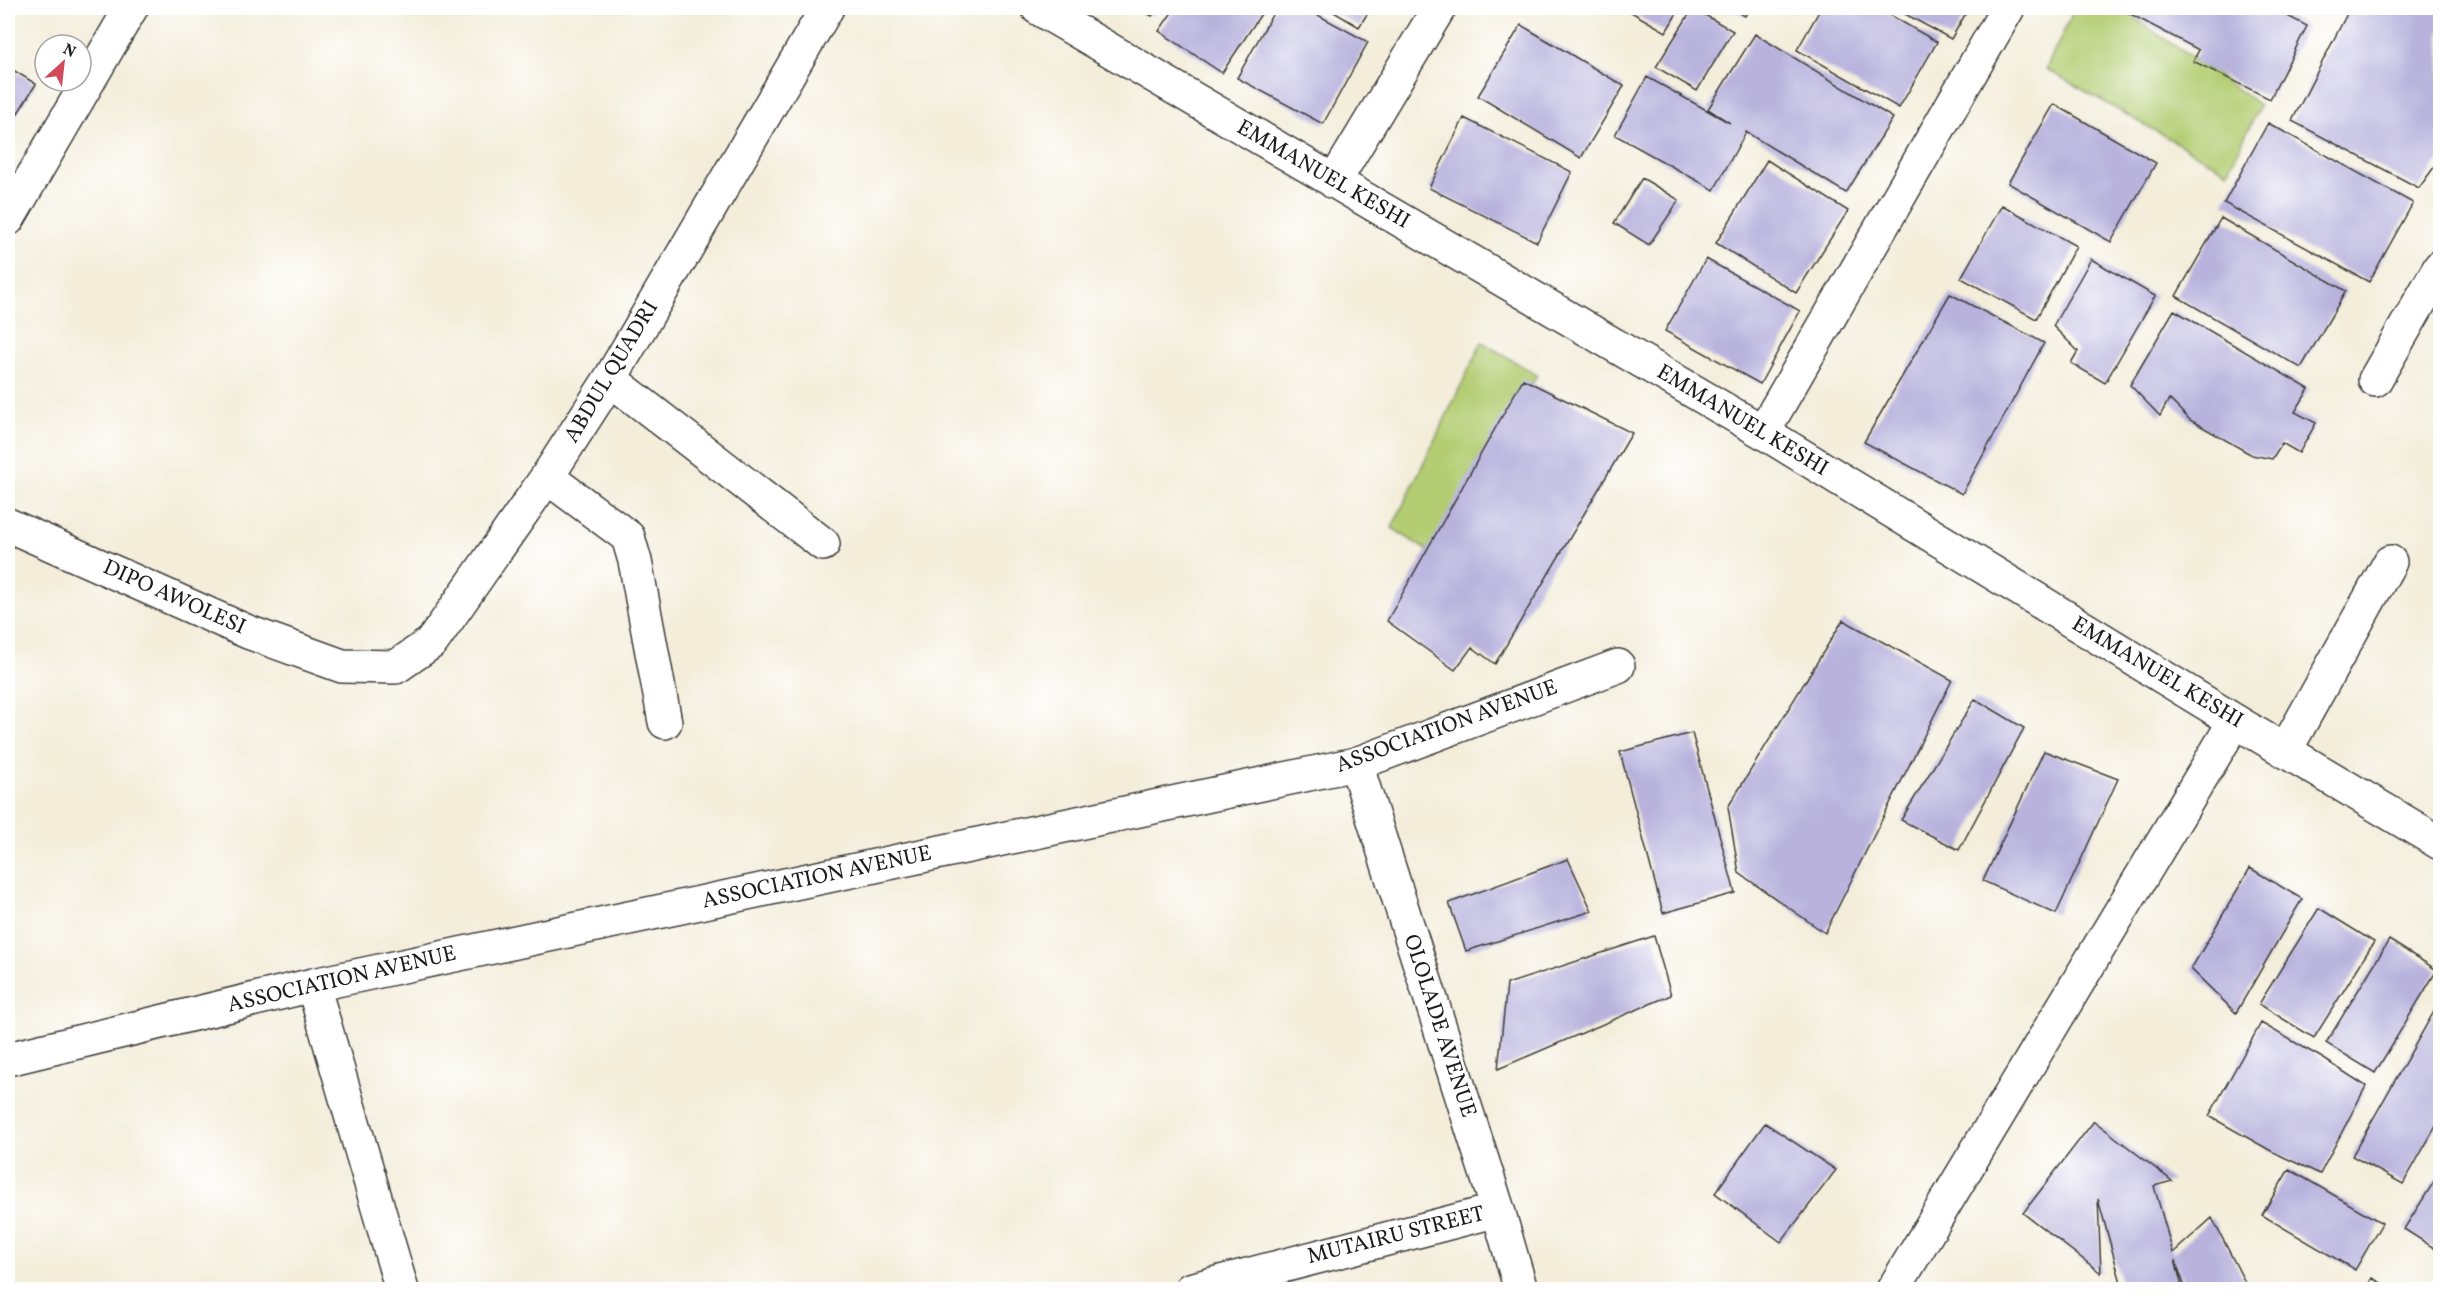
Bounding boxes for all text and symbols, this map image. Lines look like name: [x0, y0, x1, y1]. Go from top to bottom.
north arrow: [33, 33, 93, 93]
text: N: [59, 39, 79, 64]
street label: EMMANUEL KESHI: [1231, 113, 1415, 237]
street label: ABDUL QUADRI: [557, 295, 667, 449]
street label: EMMANUEL KESHI: [1650, 357, 1834, 485]
street label: DIPO AWOLESI: [98, 553, 250, 643]
street label: EMMANUEL KESHI: [2065, 609, 2249, 737]
street label: ASSOCIATION AVENUE: [1332, 672, 1562, 782]
street label: ASSOCIATION AVENUE: [699, 839, 935, 917]
street label: OLOLADE AVENUE: [1395, 930, 1483, 1122]
street label: ASSOCIATION AVENUE: [225, 939, 459, 1021]
street label: MUTAIRU STREET: [1304, 1199, 1488, 1273]

